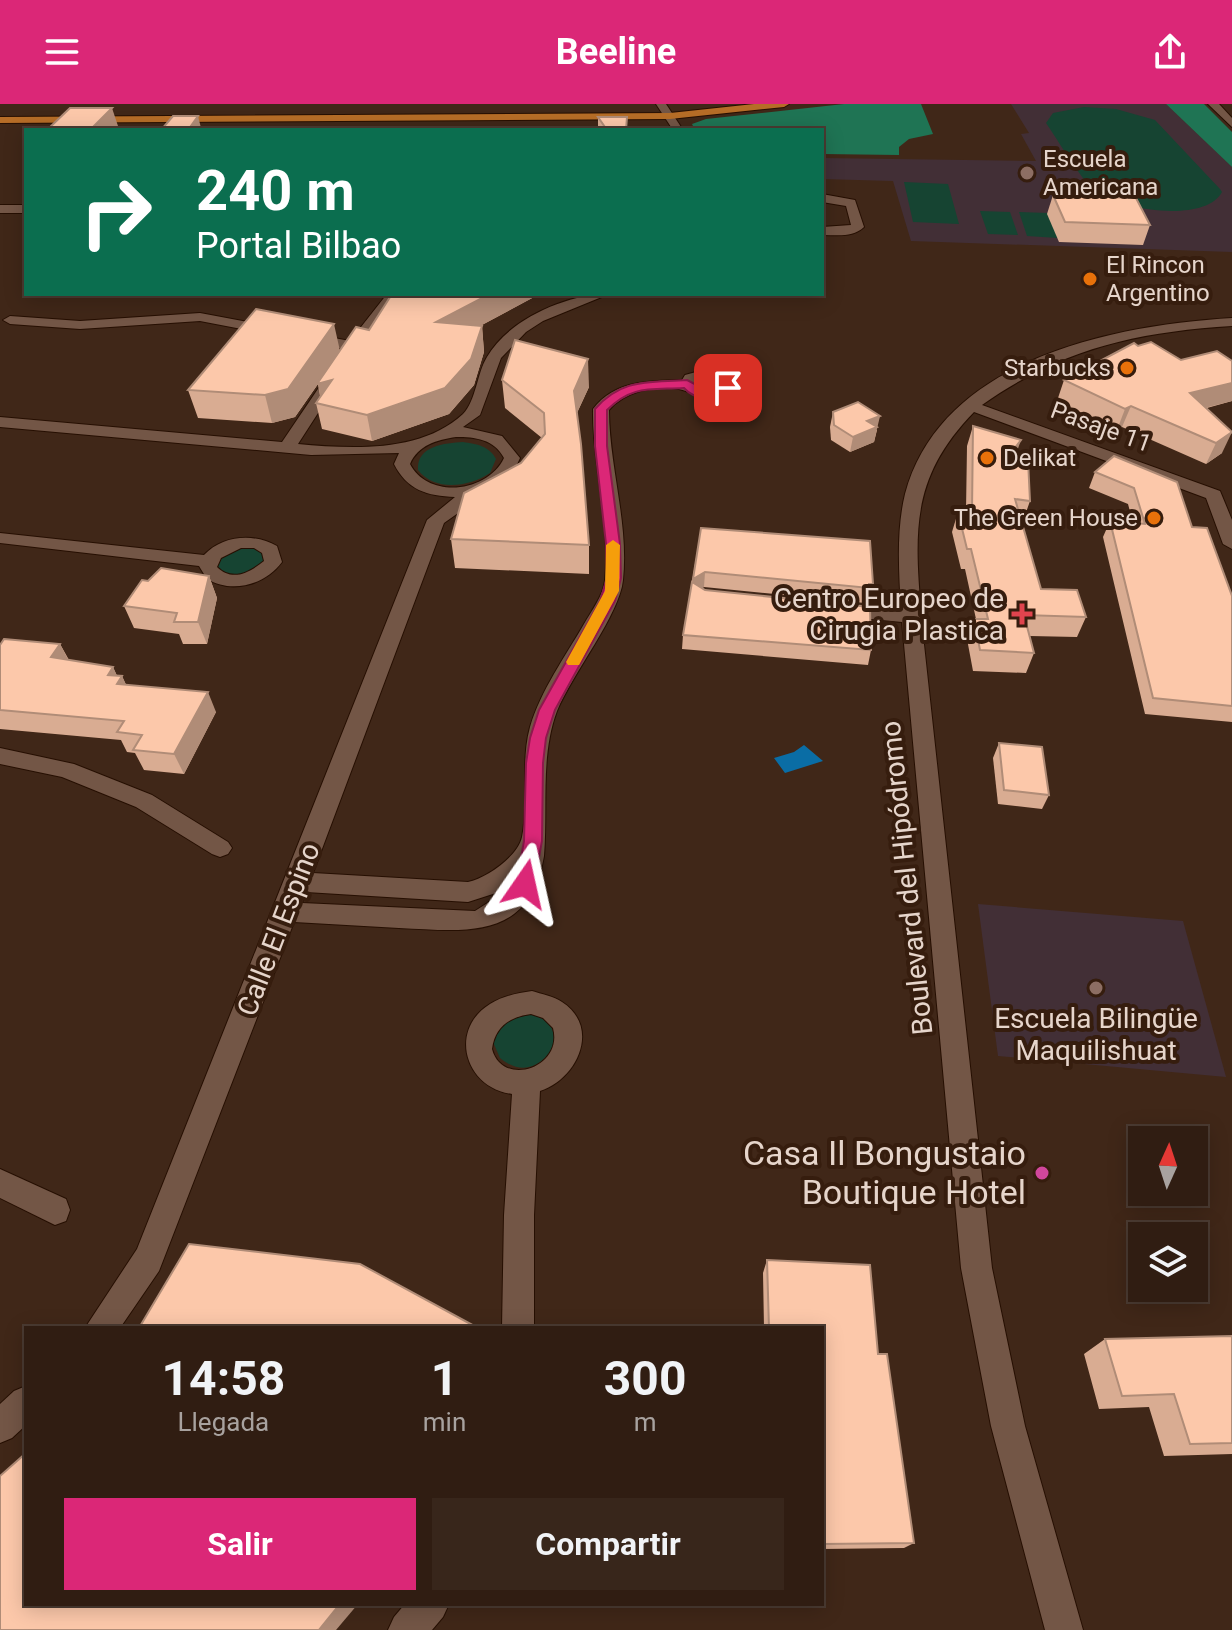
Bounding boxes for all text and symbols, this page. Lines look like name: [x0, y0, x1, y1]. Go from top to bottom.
icon: menu: [40, 30, 84, 74]
icon: share: [1148, 30, 1192, 74]
text: Beeline: [556, 31, 676, 73]
place label: Escuela Americana: [1043, 145, 1158, 201]
text: 240 m: [196, 158, 355, 224]
icon: right: [64, 160, 168, 264]
marker: Escuela Americana: [1018, 164, 1036, 182]
text: Portal Bilbao: [196, 225, 401, 267]
place label: El Rincon Argentino: [1106, 251, 1210, 307]
marker: El Rincon Argentino: [1081, 270, 1099, 288]
pin: [694, 354, 762, 422]
place label: Starbucks: [1004, 354, 1111, 382]
marker: Starbucks: [1118, 359, 1136, 377]
icon: arrive: [706, 366, 750, 410]
street label: Pasaje 11: [1047, 396, 1155, 458]
place label: Delikat: [1003, 444, 1076, 472]
marker: Delikat: [978, 449, 996, 467]
place label: The Green House: [954, 504, 1138, 532]
marker: The Green House: [1145, 509, 1163, 527]
place label: Centro Europeo de Cirugia Plastica: [774, 582, 1004, 647]
marker: Centro Europeo de Cirugia Plastica: [1011, 603, 1033, 625]
street label: Boulevard del Hipódromo: [874, 719, 939, 1036]
street label: Calle El Espino: [230, 838, 327, 1020]
position arrow: [483, 842, 567, 926]
marker: Escuela Bilingüe Maquilishuat: [1087, 979, 1105, 997]
place label: Escuela Bilingüe Maquilishuat: [994, 1002, 1198, 1067]
north arrow: [1128, 1126, 1208, 1206]
map controls: [1128, 1126, 1208, 1302]
place label: Casa Il Bongustaio Boutique Hotel: [743, 1133, 1026, 1212]
marker: Casa Il Bongustaio Boutique Hotel: [1033, 1164, 1051, 1182]
button: layers: [1128, 1222, 1208, 1302]
text: 14:58: [162, 1350, 285, 1407]
text: 1: [431, 1350, 458, 1407]
text: 300: [604, 1350, 686, 1407]
text: Llegada: [178, 1407, 269, 1437]
text: min: [423, 1407, 466, 1437]
text: m: [634, 1407, 657, 1437]
button: Salir: [64, 1498, 416, 1590]
button: Compartir: [432, 1498, 784, 1590]

